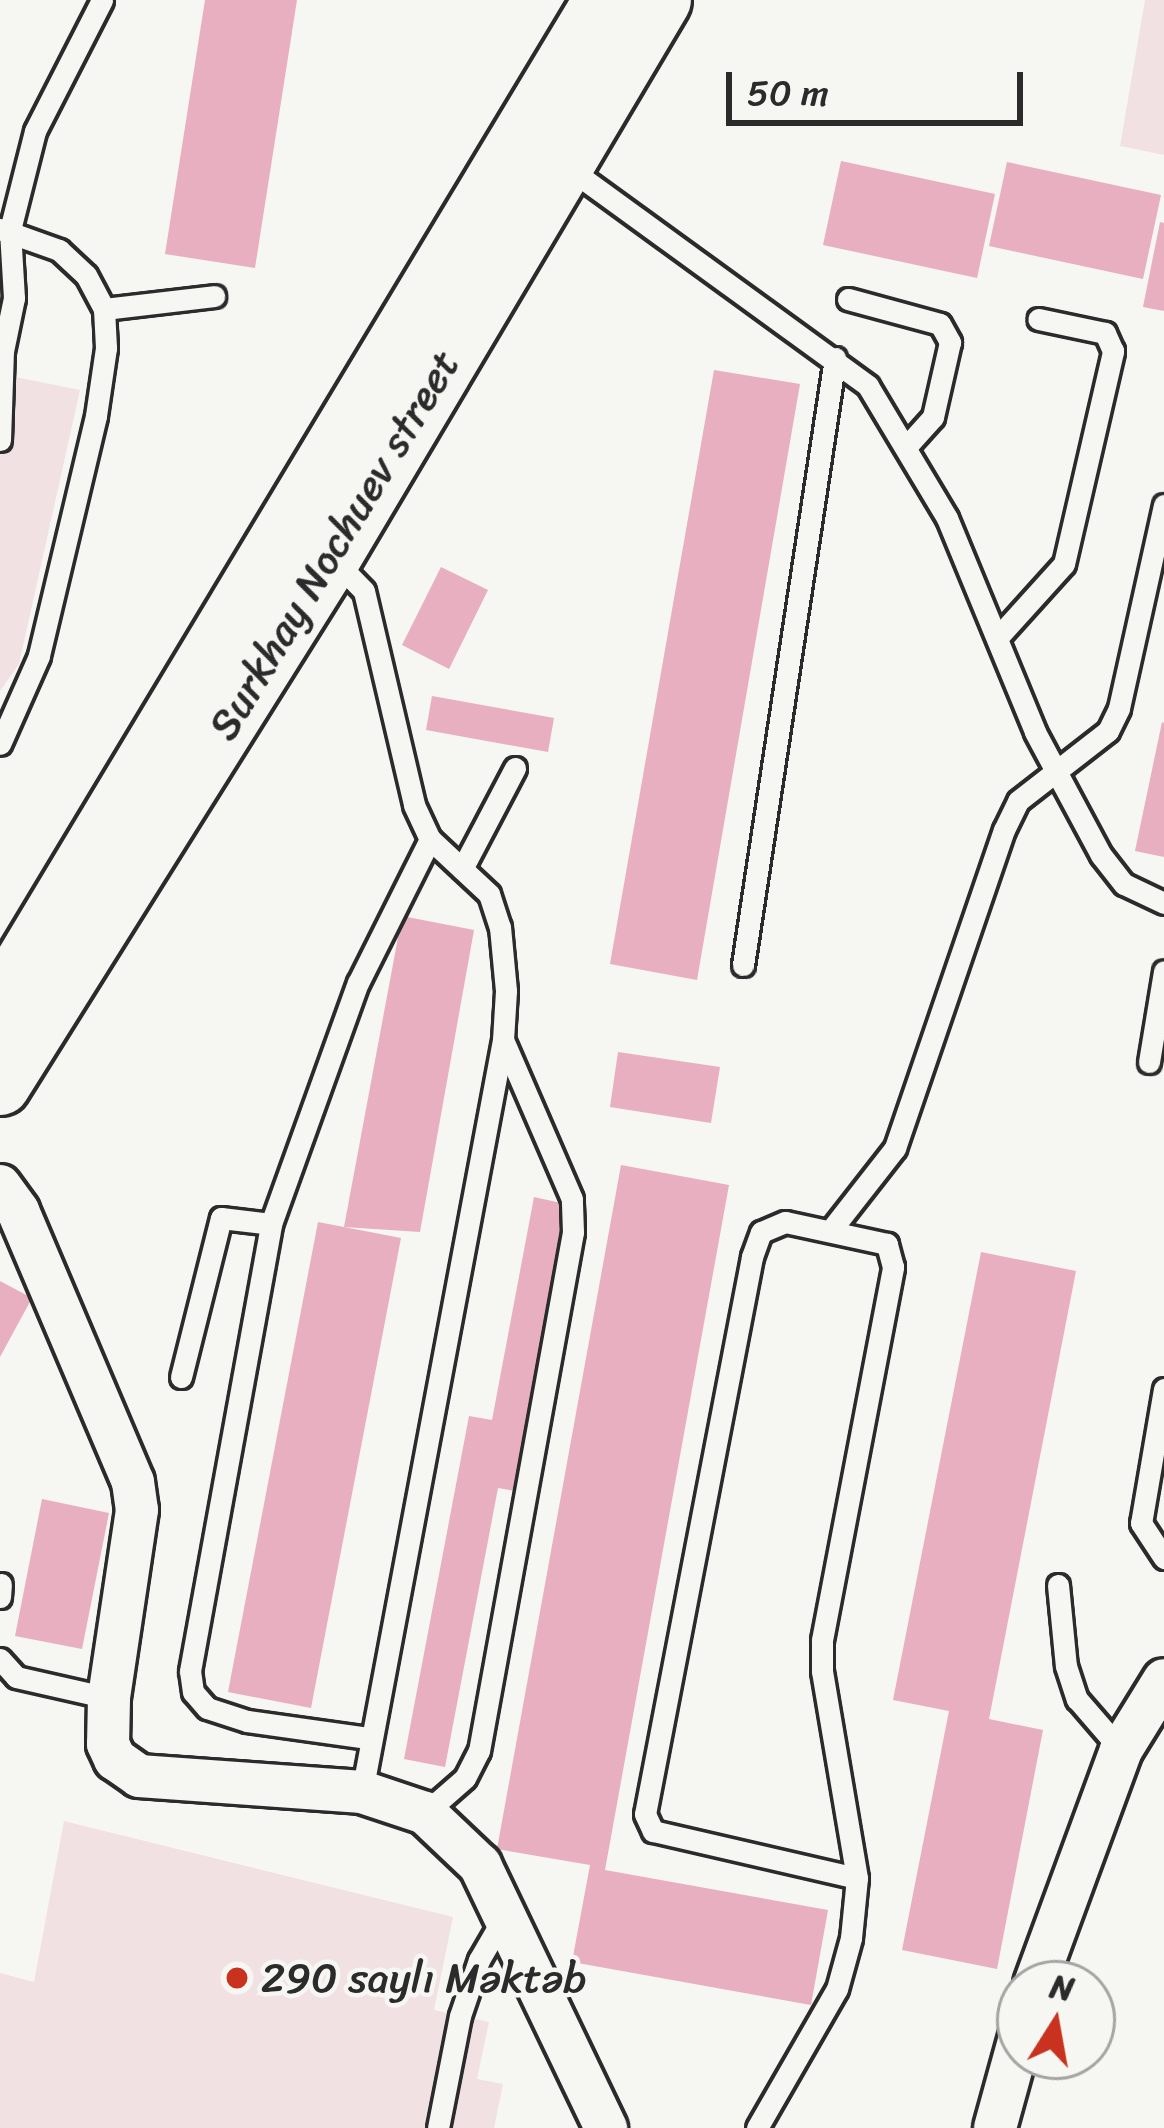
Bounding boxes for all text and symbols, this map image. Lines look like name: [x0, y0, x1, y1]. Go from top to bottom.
scale bar: [732, 48, 1029, 122]
text: 50 m: [747, 61, 829, 125]
street label: Surkhay Nochuev street: [197, 340, 471, 750]
place label: 290 saylı Məktəb: [261, 1953, 586, 2003]
text: N: [1046, 1957, 1079, 2018]
north arrow: [996, 1960, 1116, 2080]
marker: 290 saylı Məktəb: [224, 1965, 250, 1991]

